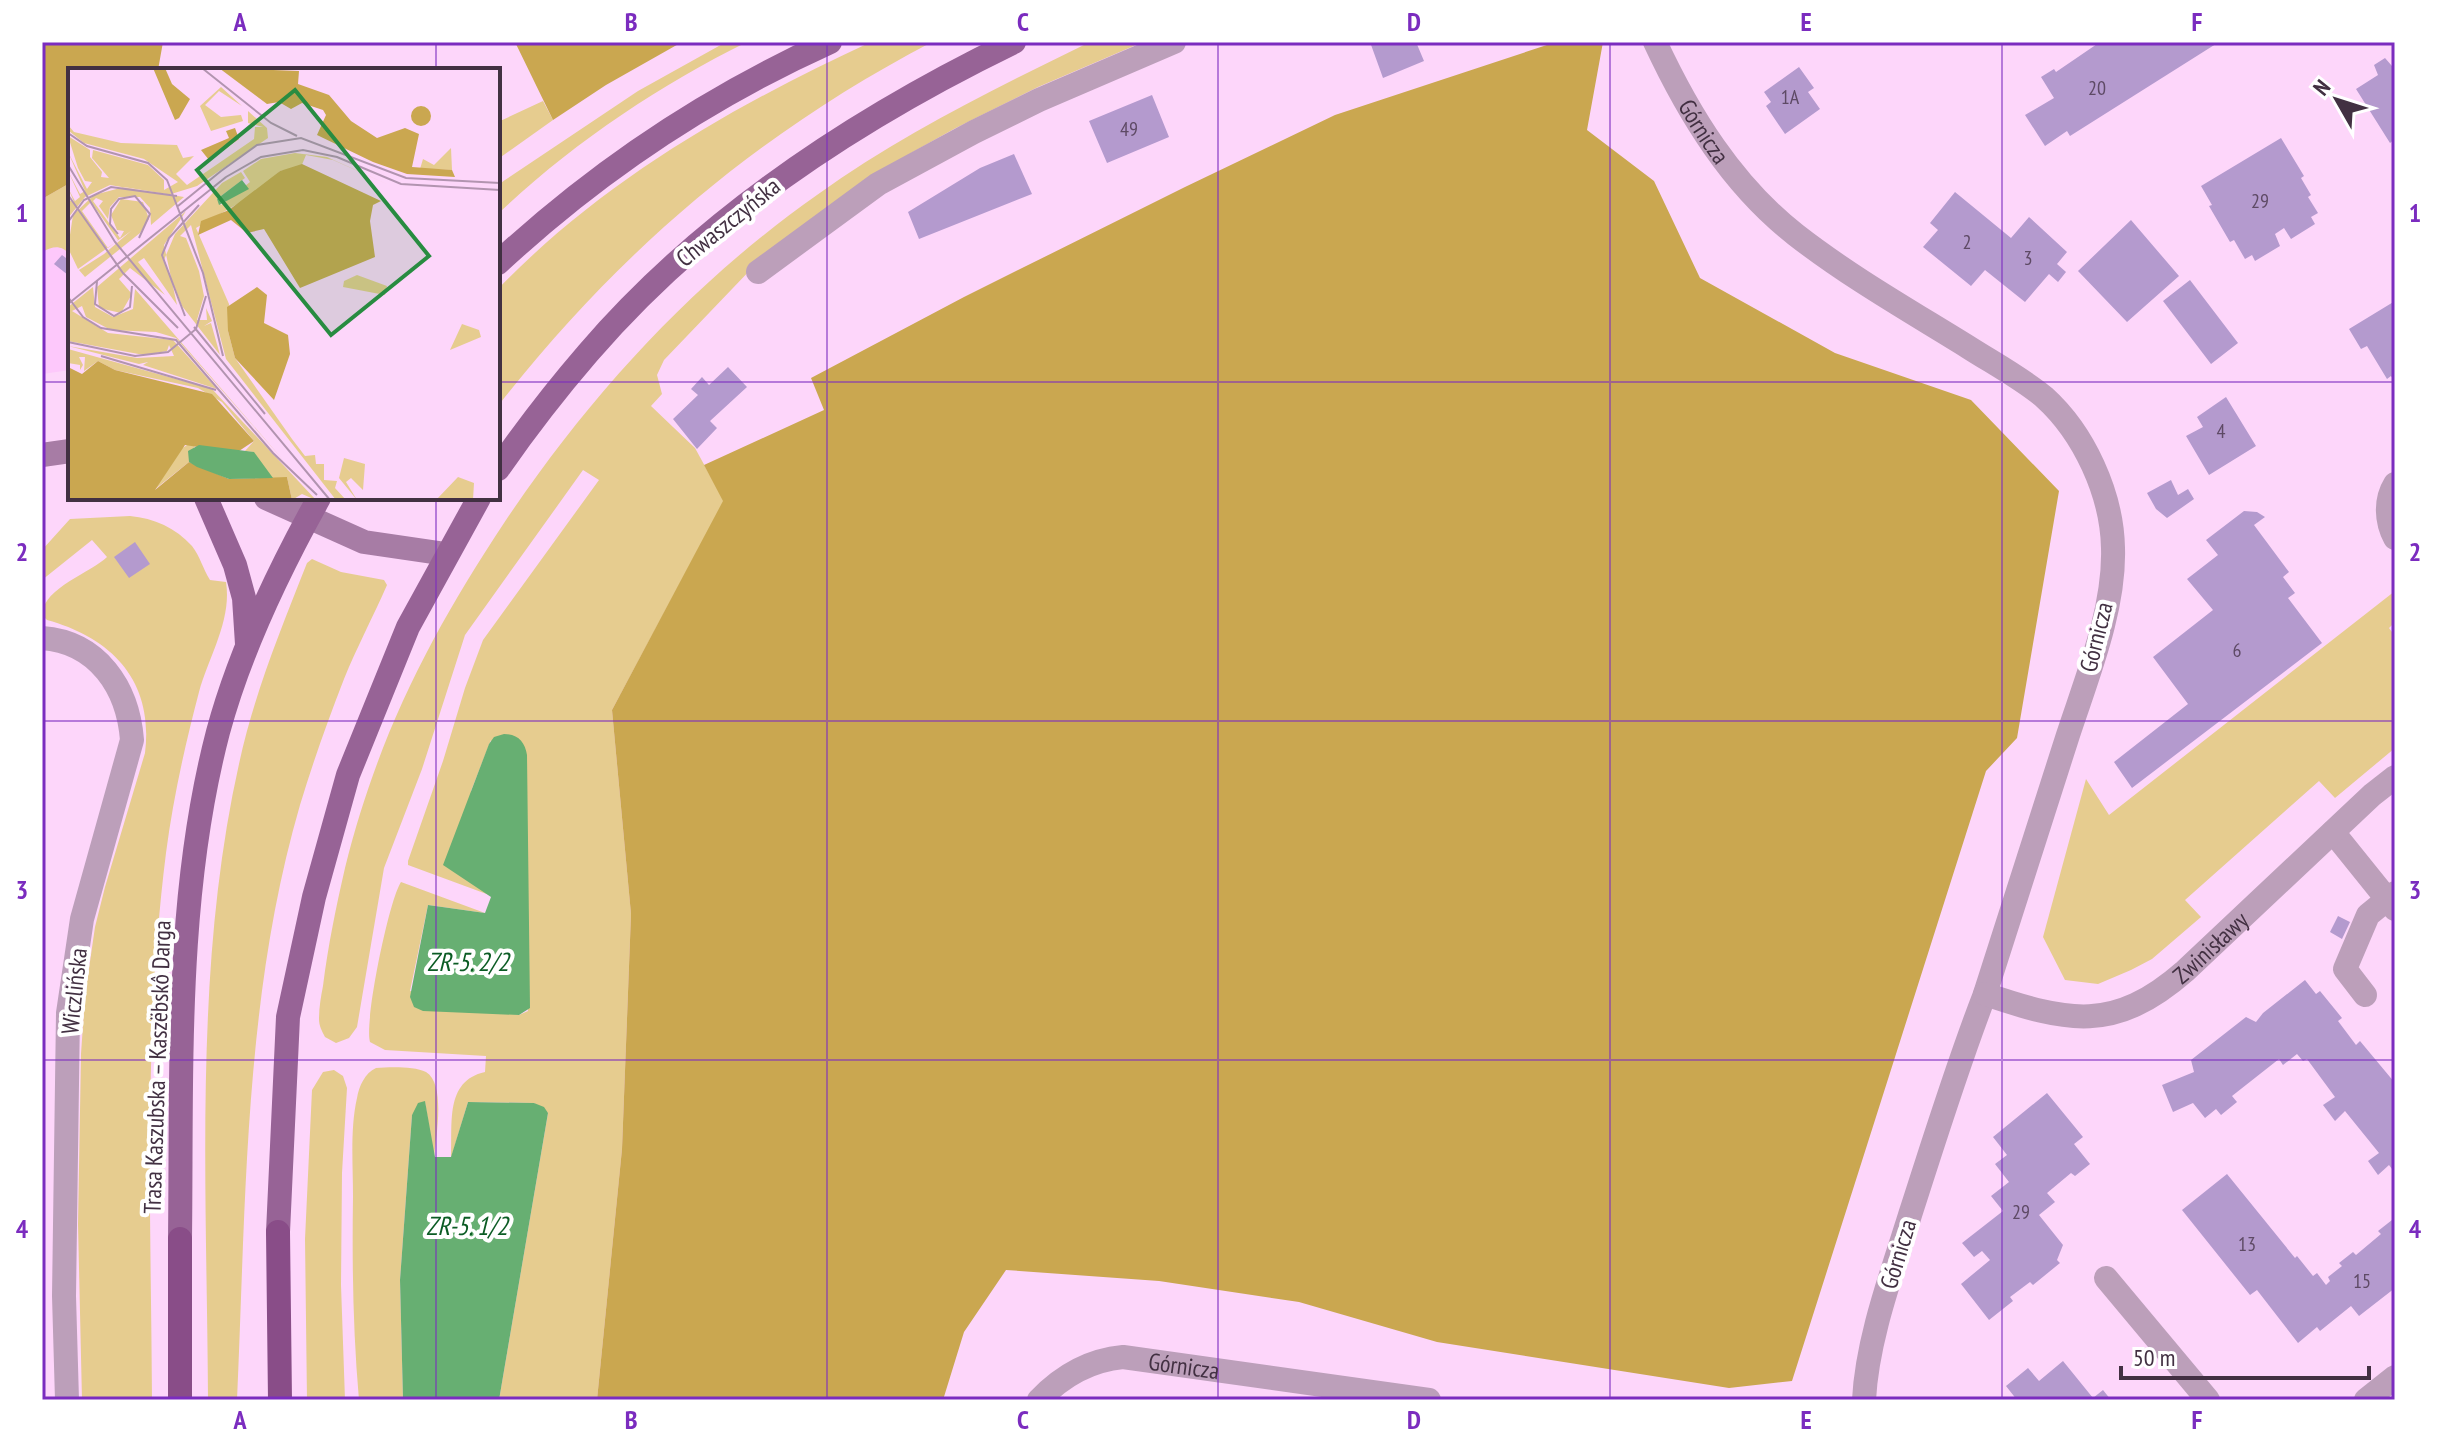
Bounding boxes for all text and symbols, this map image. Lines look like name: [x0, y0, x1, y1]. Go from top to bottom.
text: A: [232, 5, 247, 38]
text: B: [625, 5, 638, 38]
text: C: [1017, 5, 1029, 38]
text: D: [1407, 5, 1421, 38]
text: E: [1800, 5, 1812, 38]
text: F: [2192, 5, 2203, 38]
north arrow: [2297, 60, 2377, 140]
inset map: [68, 68, 500, 500]
text: N: [2307, 74, 2336, 101]
house number: 20: [2088, 75, 2106, 101]
house number: 1A: [1781, 84, 1800, 110]
street label: Górnicza: [1672, 93, 1737, 170]
house number: 49: [1120, 116, 1138, 142]
street label: Chwaszczyńska: [670, 171, 786, 273]
house number: 29: [2251, 188, 2269, 214]
text: 1: [16, 196, 28, 229]
text: 1: [2409, 196, 2421, 229]
house number: 2: [1963, 229, 1972, 255]
house number: 3: [2024, 245, 2033, 271]
house number: 4: [2217, 418, 2226, 444]
text: 2: [16, 535, 28, 568]
text: 2: [2409, 535, 2421, 568]
street label: Górnicza: [2072, 599, 2120, 675]
house number: 6: [2233, 637, 2242, 663]
text: 3: [16, 873, 28, 906]
text: 3: [2409, 873, 2421, 906]
street label: Zwinisławy: [2166, 904, 2254, 990]
street label: Trasa Kaszubska – Kaszëbskô Darga: [136, 920, 178, 1214]
water label: ZR-5. 2/2: [427, 945, 511, 978]
street label: Wiczlińska: [54, 946, 94, 1036]
house number: 29: [2012, 1199, 2030, 1225]
water label: ZR-5. 1/2: [426, 1209, 510, 1242]
text: 4: [16, 1212, 29, 1245]
text: 4: [2409, 1212, 2422, 1245]
street label: Górnicza: [1873, 1216, 1923, 1292]
house number: 13: [2238, 1231, 2256, 1257]
house number: 15: [2353, 1268, 2371, 1294]
scale bar: [2121, 1330, 2369, 1380]
text: 50 m: [2133, 1342, 2175, 1373]
street label: Górnicza: [1147, 1345, 1221, 1386]
text: A: [232, 1403, 247, 1436]
text: B: [625, 1403, 638, 1436]
text: C: [1017, 1403, 1029, 1436]
text: D: [1407, 1403, 1421, 1436]
text: E: [1800, 1403, 1812, 1436]
text: F: [2192, 1403, 2203, 1436]

